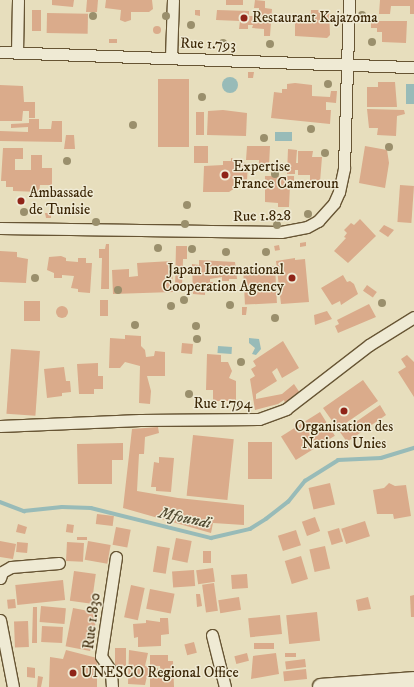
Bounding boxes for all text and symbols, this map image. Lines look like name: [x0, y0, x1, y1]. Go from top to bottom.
place label: Restaurant Kajazoma: [252, 9, 378, 27]
marker: Restaurant Kajazoma: [239, 13, 249, 23]
street label: Rue 1.793: [180, 34, 236, 54]
place label: Expertise France Cameroun: [233, 157, 339, 192]
marker: Expertise France Cameroun: [220, 170, 230, 180]
place label: Ambassade de Tunisie: [29, 183, 93, 218]
marker: Ambassade de Tunisie: [16, 196, 26, 206]
street label: Rue 1.828: [233, 206, 291, 226]
place label: Japan International Cooperation Agency: [162, 260, 284, 295]
marker: Japan International Cooperation Agency: [287, 273, 297, 283]
street label: Rue 1.794: [194, 395, 252, 413]
marker: Organisation des Nations Unies: [339, 406, 349, 416]
place label: Organisation des Nations Unies: [295, 417, 393, 452]
water label: Mfoundi: [157, 503, 213, 533]
street label: Rue 1.830: [80, 592, 104, 650]
place label: UNESCO Regional Office: [81, 664, 239, 682]
marker: UNESCO Regional Office: [68, 668, 78, 678]

